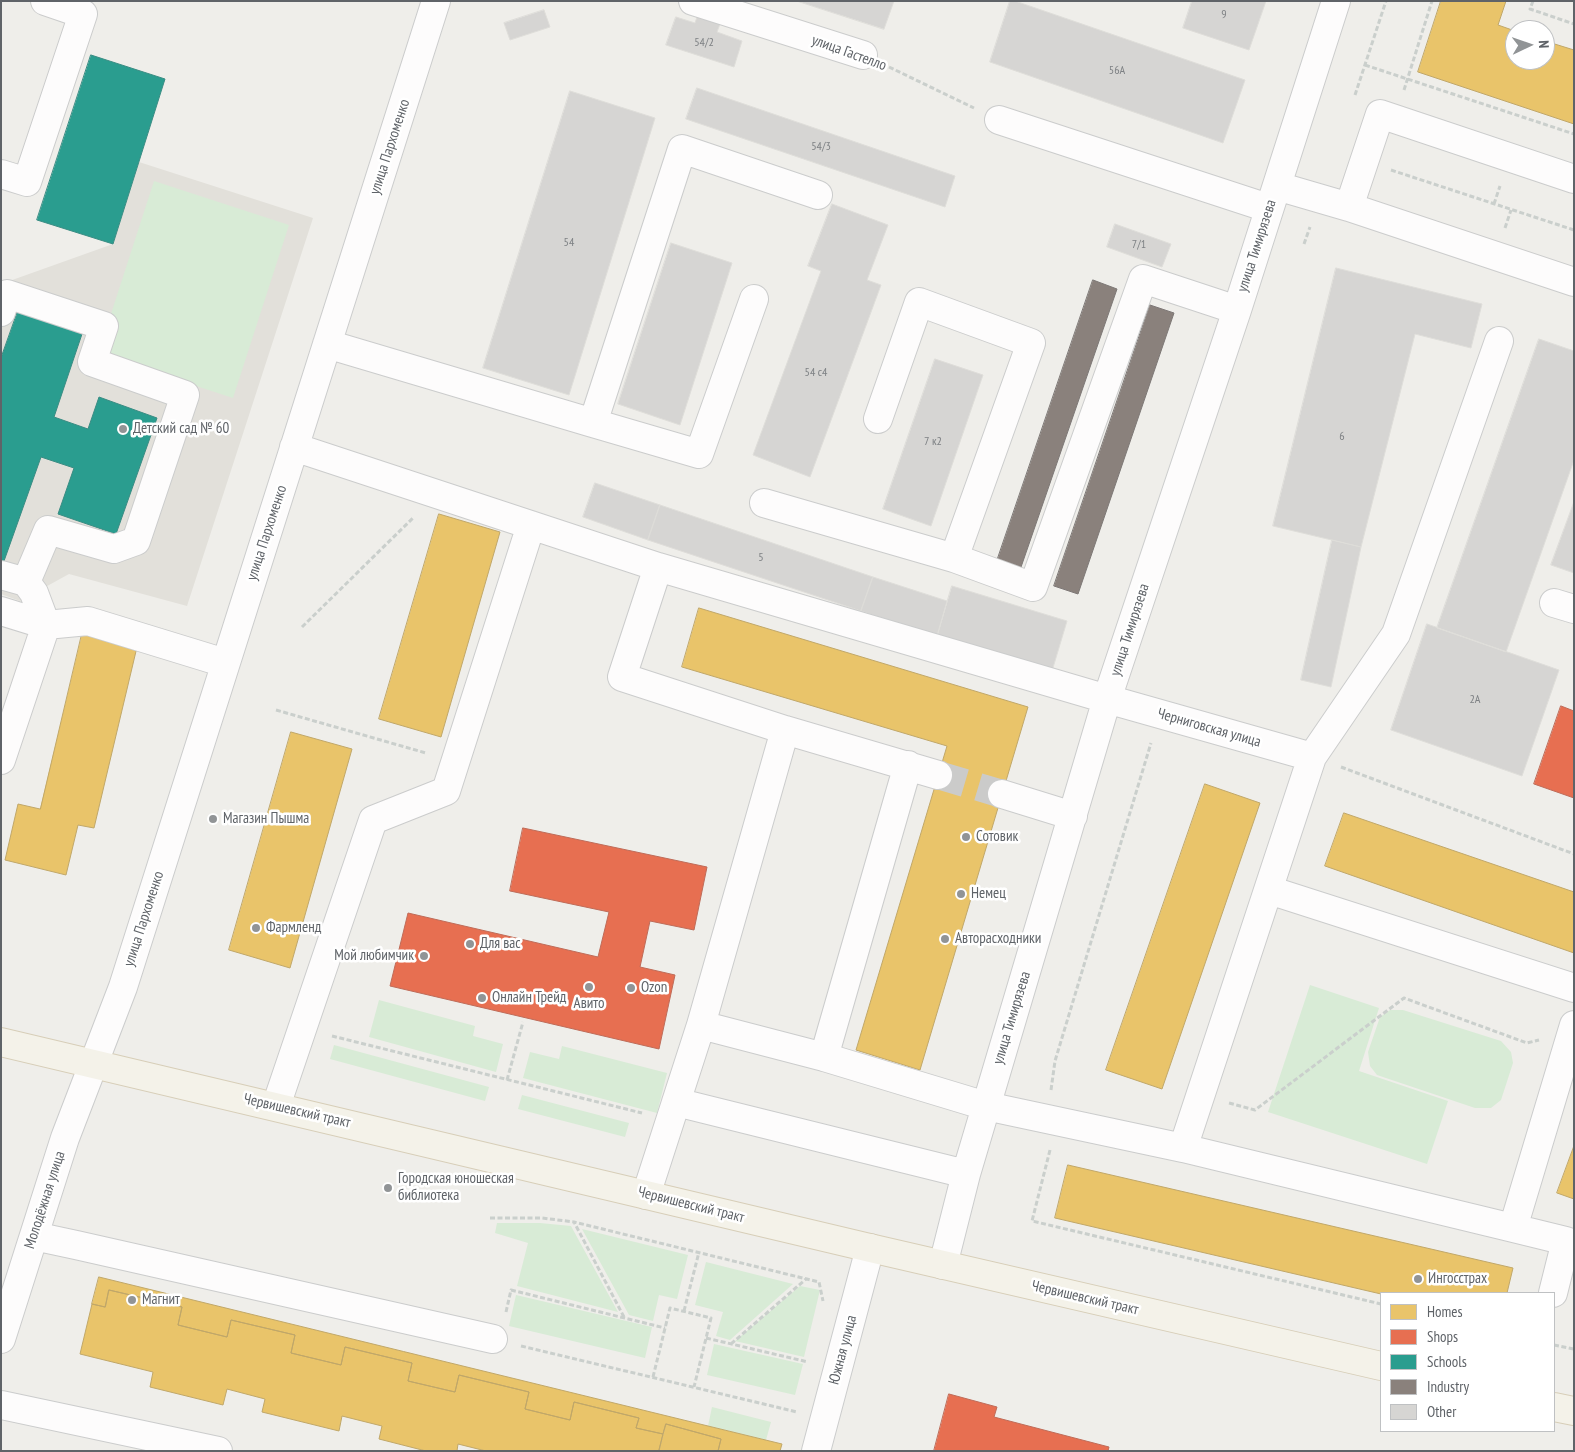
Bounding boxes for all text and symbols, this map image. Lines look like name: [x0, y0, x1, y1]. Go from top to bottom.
house number: 9: [1221, 8, 1227, 22]
north arrow: [1505, 20, 1555, 70]
street label: улица Гастелло: [809, 31, 889, 75]
house number: 54/2: [694, 36, 714, 50]
text: N: [1535, 40, 1553, 49]
house number: 56А: [1109, 64, 1125, 78]
street label: улица Пархоменко: [366, 97, 414, 197]
house number: 54/3: [811, 140, 831, 154]
street label: улица Тимирязева: [1234, 198, 1280, 294]
house number: 54: [564, 236, 574, 250]
house number: 7/1: [1132, 238, 1146, 252]
house number: 54 с4: [804, 366, 828, 380]
place label: Детский сад № 60: [133, 420, 229, 438]
marker: Детский сад № 60: [117, 423, 129, 435]
house number: 6: [1339, 430, 1345, 444]
house number: 7 к2: [924, 435, 942, 449]
street label: улица Пархоменко: [243, 483, 291, 583]
house number: 5: [758, 551, 764, 565]
street label: улица Тимирязева: [1107, 582, 1153, 678]
house number: 2А: [1469, 693, 1481, 707]
street label: Черниговская улица: [1155, 705, 1263, 751]
place label: Магазин Пышма: [223, 810, 309, 828]
marker: Магазин Пышма: [207, 813, 219, 825]
place label: Сотовик: [976, 828, 1018, 846]
marker: Сотовик: [960, 831, 972, 843]
street label: улица Пархоменко: [120, 869, 168, 969]
place label: Немец: [971, 885, 1006, 903]
marker: Немец: [955, 888, 967, 900]
place label: Фармленд: [266, 919, 321, 937]
marker: Фармленд: [250, 922, 262, 934]
place label: Авторасходники: [955, 930, 1041, 948]
marker: Авторасходники: [939, 933, 951, 945]
place label: Для вас: [480, 935, 521, 953]
marker: Для вас: [464, 938, 476, 950]
place label: Мой любимчик: [334, 947, 414, 965]
marker: Мой любимчик: [418, 950, 430, 962]
street label: улица Тимирязева: [989, 969, 1035, 1067]
place label: Ozon: [641, 979, 667, 997]
marker: Авито: [583, 981, 595, 993]
marker: Ozon: [625, 982, 637, 994]
place label: Онлайн Трейд: [492, 989, 566, 1007]
marker: Онлайн Трейд: [476, 992, 488, 1004]
place label: Авито: [574, 995, 604, 1013]
street label: Червишевский тракт: [242, 1090, 352, 1132]
street label: Молодёжная улица: [21, 1149, 69, 1251]
place label: Городская юношеская библиотека: [398, 1170, 514, 1205]
marker: Городская юношеская библиотека: [382, 1182, 394, 1194]
street label: Червишевский тракт: [636, 1183, 746, 1227]
place label: Ингосстрах: [1428, 1270, 1487, 1288]
marker: Ингосстрах: [1412, 1273, 1424, 1285]
street label: Червишевский тракт: [1030, 1277, 1140, 1319]
place label: Магнит: [142, 1291, 180, 1309]
legend: [1380, 1292, 1555, 1432]
marker: Магнит: [126, 1294, 138, 1306]
text: Homes: [1427, 1302, 1463, 1321]
street label: Южная улица: [825, 1313, 861, 1387]
text: Shops: [1427, 1327, 1458, 1346]
text: Schools: [1427, 1352, 1467, 1371]
text: Industry: [1427, 1377, 1469, 1396]
text: Other: [1427, 1402, 1456, 1421]

